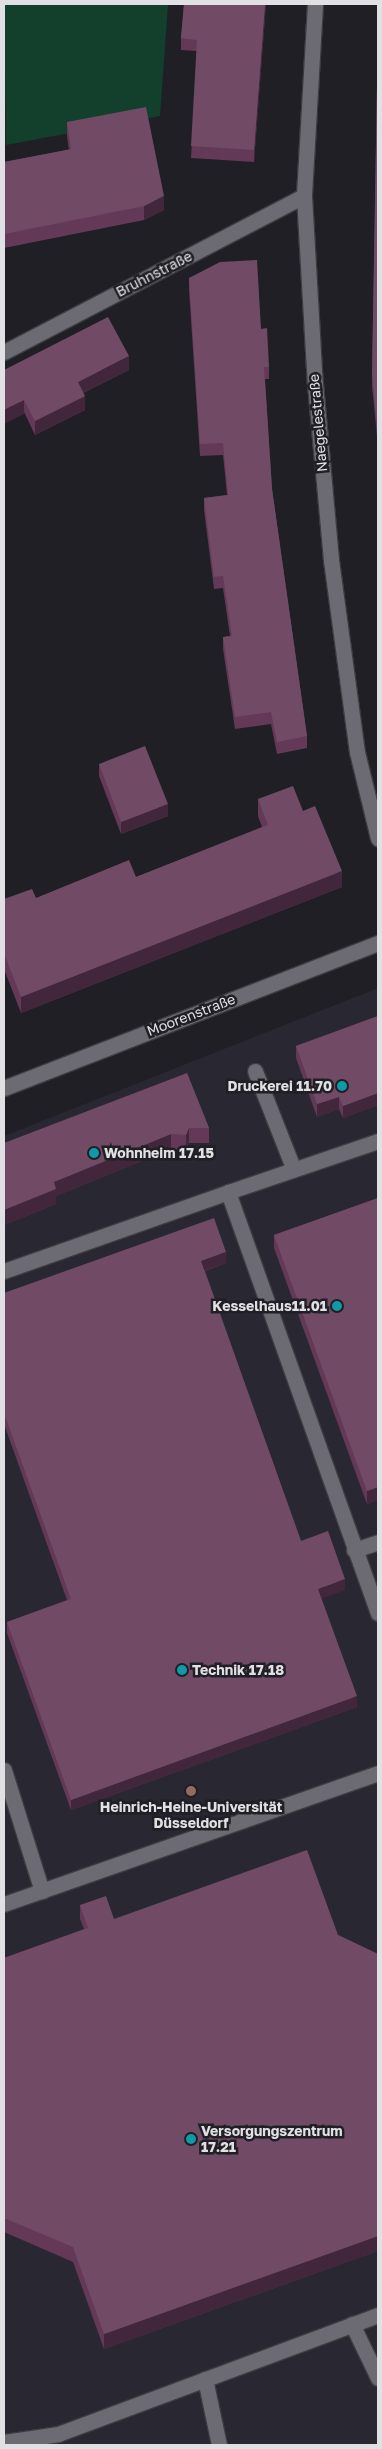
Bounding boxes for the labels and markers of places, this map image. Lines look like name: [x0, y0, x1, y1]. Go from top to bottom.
place label: Druckerei 11.70: [228, 1078, 332, 1094]
marker: Druckerei 11.70: [336, 1080, 348, 1092]
place label: Wohnheim 17.15: [104, 1145, 214, 1161]
marker: Wohnheim 17.15: [88, 1147, 100, 1159]
place label: Kesselhaus11.01: [212, 1298, 327, 1314]
marker: Kesselhaus11.01: [331, 1300, 343, 1312]
place label: Technik 17.18: [192, 1662, 284, 1678]
marker: Technik 17.18: [176, 1664, 188, 1676]
marker: Heinrich-Heine-Universität Düsseldorf: [185, 1785, 197, 1797]
place label: Heinrich-Heine-Universität Düsseldorf: [100, 1799, 282, 1831]
place label: Versorgungszentrum 17.21: [201, 2123, 343, 2156]
marker: Versorgungszentrum 17.21: [185, 2133, 197, 2145]

